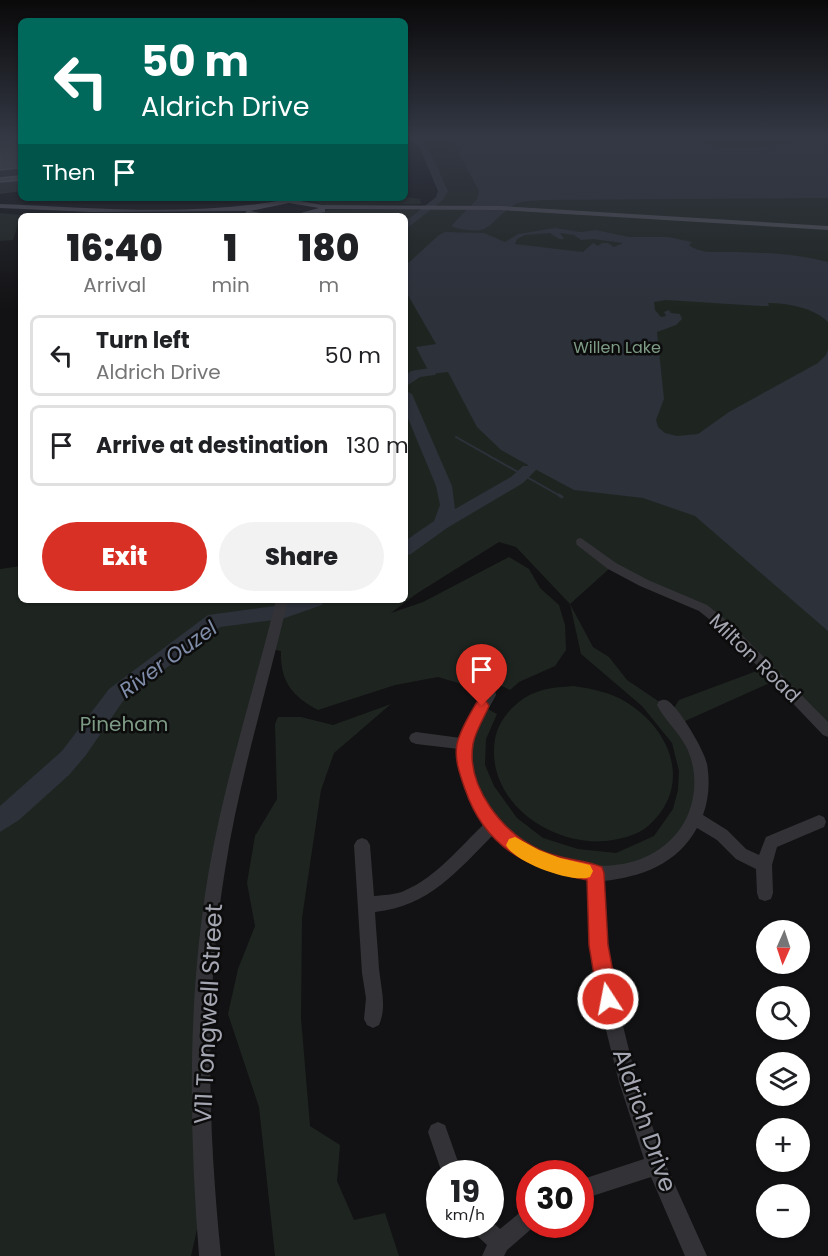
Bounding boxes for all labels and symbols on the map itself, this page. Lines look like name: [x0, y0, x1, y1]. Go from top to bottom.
park label: Willen Lake: [573, 336, 661, 359]
street label: Milton Road: [703, 607, 807, 709]
water label: River Ouzel: [113, 613, 224, 704]
pin: [456, 644, 507, 706]
park label: Pineham: [80, 710, 168, 738]
street label: V11 Tongwell Street: [186, 903, 230, 1125]
north arrow: [756, 920, 810, 974]
position arrow: [576, 967, 640, 1031]
street label: Aldrich Drive: [605, 1044, 685, 1196]
speed limit sign: 30: [516, 1160, 594, 1238]

